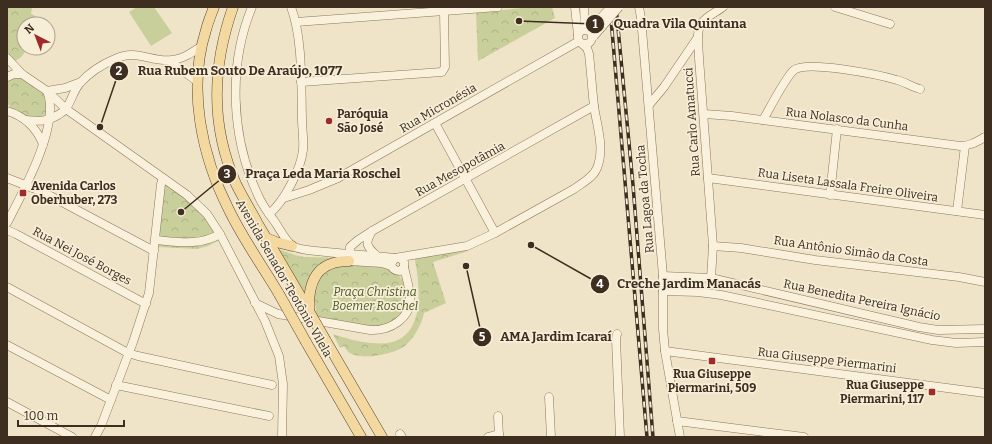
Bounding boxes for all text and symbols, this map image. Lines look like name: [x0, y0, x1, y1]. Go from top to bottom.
callout: Quadra Vila Quintana: [585, 11, 754, 36]
north arrow: [16, 16, 56, 56]
text: Quadra Vila Quintana: [614, 16, 747, 31]
text: 1: [592, 17, 598, 31]
text: N: [22, 21, 38, 37]
callout: Rua Rubem Souto De Araújo, 1077: [109, 58, 350, 83]
text: Rua Rubem Souto De Araújo, 1077: [138, 63, 342, 79]
text: 2: [116, 64, 123, 78]
street label: Rua Carlo Amatucci: [681, 66, 703, 177]
street label: Rua Micronésia: [397, 80, 479, 136]
street label: Rua Nolasco da Cunha: [785, 105, 910, 134]
place label: Paróquia São José: [337, 107, 389, 135]
marker: Paróquia São José: [324, 116, 334, 126]
street label: Rua Mesopotâmia: [413, 138, 508, 199]
street label: Rua Lagoa da Tocha: [633, 144, 657, 254]
callout: Praça Leda Maria Roschel: [217, 161, 409, 186]
street label: Rua Liseta Lassala Freire Oliveira: [757, 165, 940, 205]
text: Praça Leda Maria Roschel: [245, 166, 401, 181]
text: 3: [224, 167, 231, 181]
place label: Avenida Carlos Oberhuber, 273: [31, 179, 117, 207]
marker: Avenida Carlos Oberhuber, 273: [18, 188, 28, 198]
street label: Avenida Senador Teotônio Vilela: [233, 197, 335, 360]
street label: Rua Nei José Borges: [30, 224, 134, 288]
street label: Rua Antônio Simão da Costa: [773, 233, 930, 269]
callout: Creche Jardim Manacás: [590, 271, 769, 296]
text: Creche Jardim Manacás: [617, 276, 761, 291]
text: 4: [596, 277, 604, 291]
street label: Rua Benedita Pereira Ignácio: [782, 277, 942, 324]
park label: Praça Christina Boemer Roschel: [332, 285, 418, 313]
callout: AMA Jardim Icaraí: [472, 324, 620, 349]
text: AMA Jardim Icaraí: [500, 329, 613, 344]
text: 5: [479, 330, 486, 344]
street label: Rua Giuseppe Piermarini: [757, 345, 898, 376]
marker: Rua Giuseppe Piermarini, 509: [707, 356, 717, 366]
place label: Rua Giuseppe Piermarini, 509: [668, 367, 756, 395]
place label: Rua Giuseppe Piermarini, 117: [840, 378, 925, 406]
marker: Rua Giuseppe Piermarini, 117: [927, 387, 937, 397]
scale bar: [18, 402, 124, 428]
text: 100 m: [24, 409, 59, 423]

